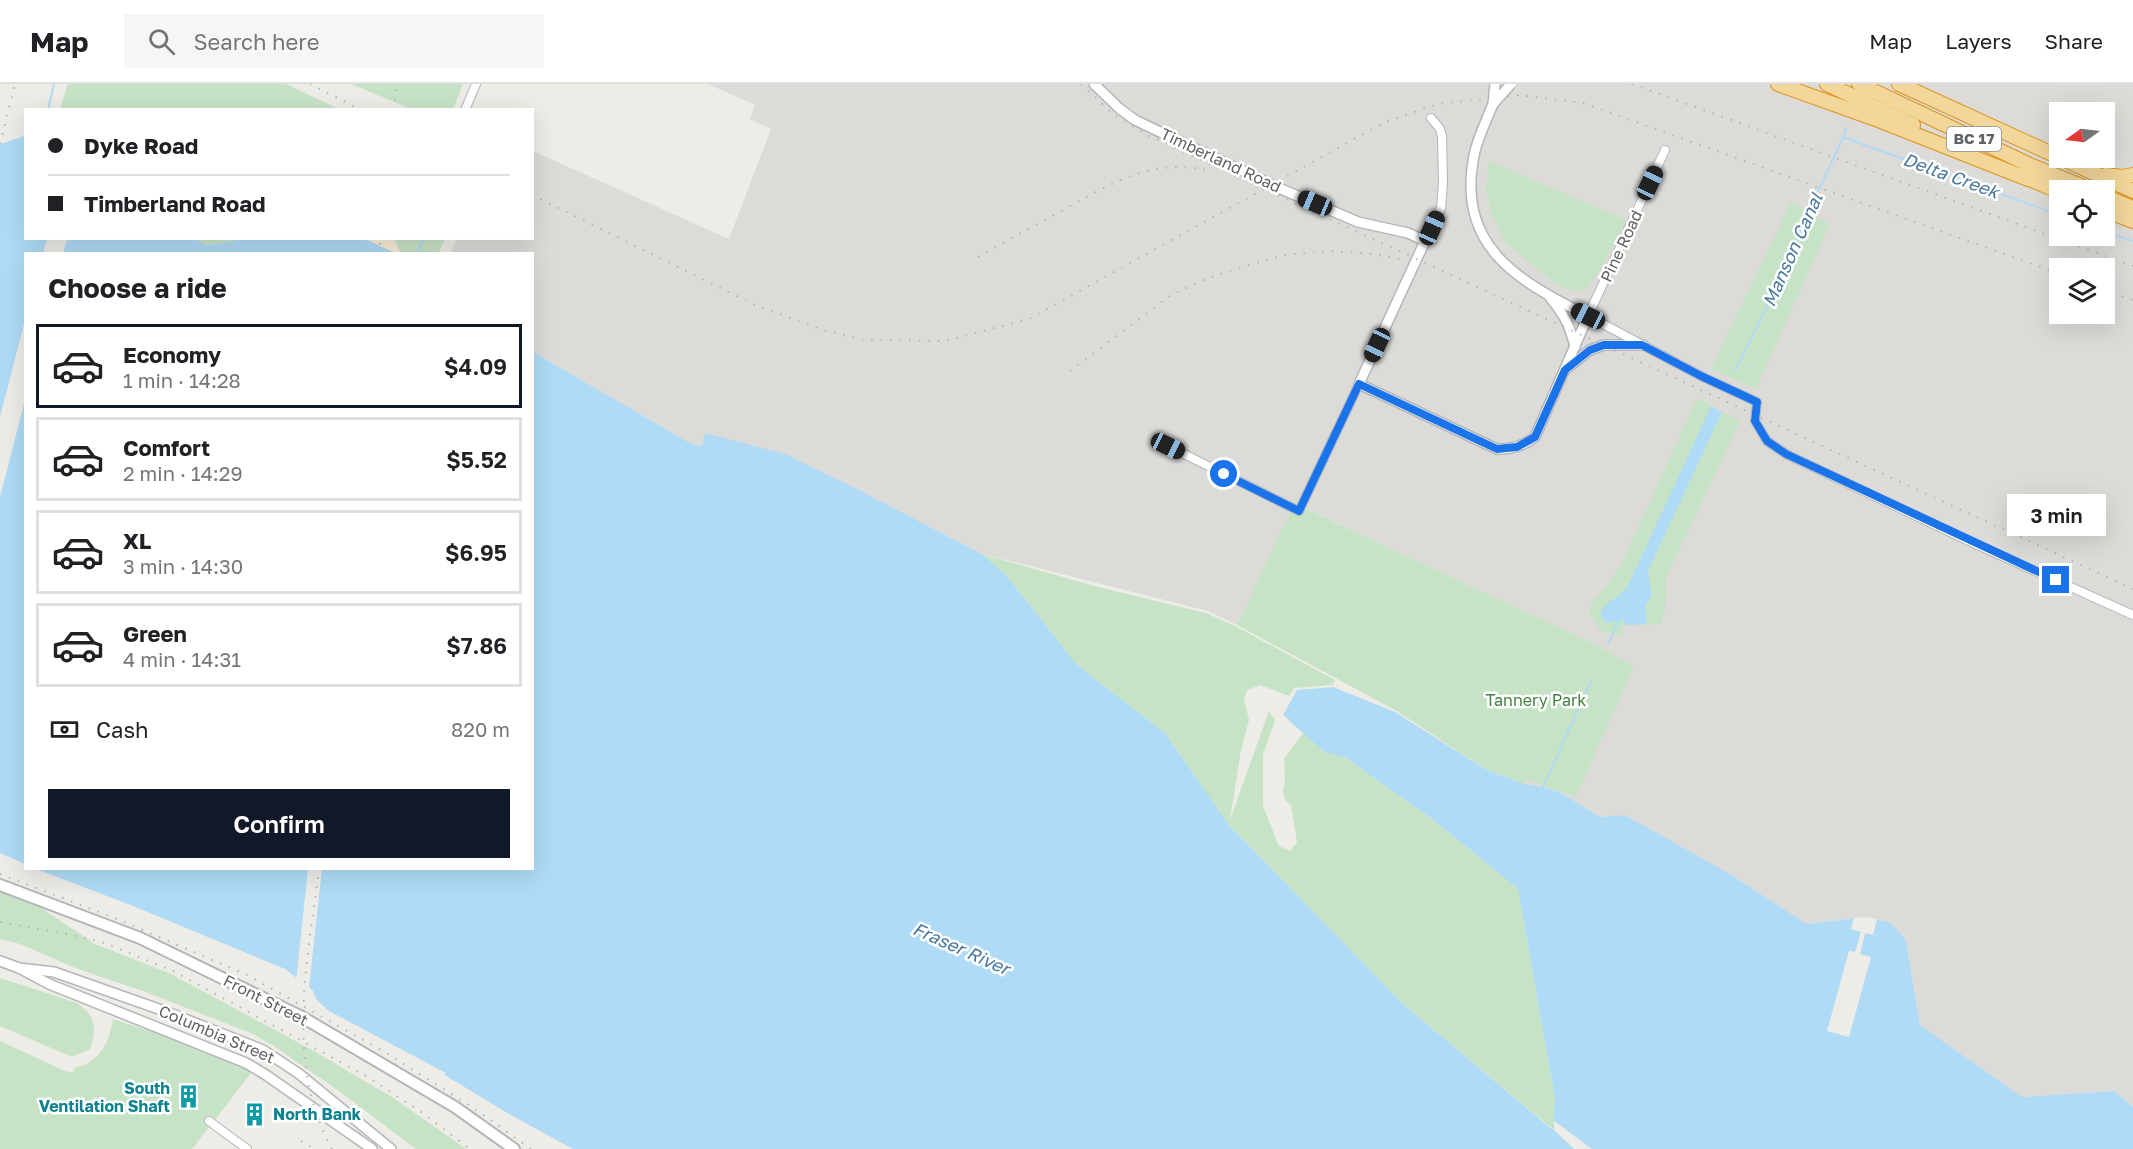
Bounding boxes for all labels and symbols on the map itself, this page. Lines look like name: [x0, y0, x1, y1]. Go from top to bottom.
north arrow: [2049, 102, 2115, 168]
street label: Timberland Road: [1158, 123, 1284, 197]
road number: BC 17: [1947, 127, 2001, 151]
water label: Delta Creek: [1900, 148, 2004, 203]
car: [1634, 163, 1666, 203]
car: [1295, 188, 1335, 218]
water label: Manson Canal: [1757, 188, 1827, 310]
street label: Pine Road: [1596, 207, 1646, 285]
car: [1416, 208, 1448, 248]
car: [1568, 300, 1608, 332]
car: [1361, 325, 1393, 365]
car: [1148, 430, 1188, 462]
route start: [1210, 460, 1237, 487]
callout: 3 min: [2006, 493, 2106, 535]
route end: [2042, 566, 2069, 593]
park label: Tannery Park: [1486, 690, 1586, 710]
water label: Fraser River: [910, 917, 1016, 980]
street label: Front Street: [220, 970, 312, 1030]
street label: Columbia Street: [156, 1001, 278, 1067]
place label: South Ventilation Shaft: [39, 1078, 170, 1116]
building icon: South Ventilation Shaft: [175, 1084, 201, 1110]
building icon: North Bank: [242, 1101, 268, 1127]
place label: North Bank: [273, 1104, 362, 1124]

